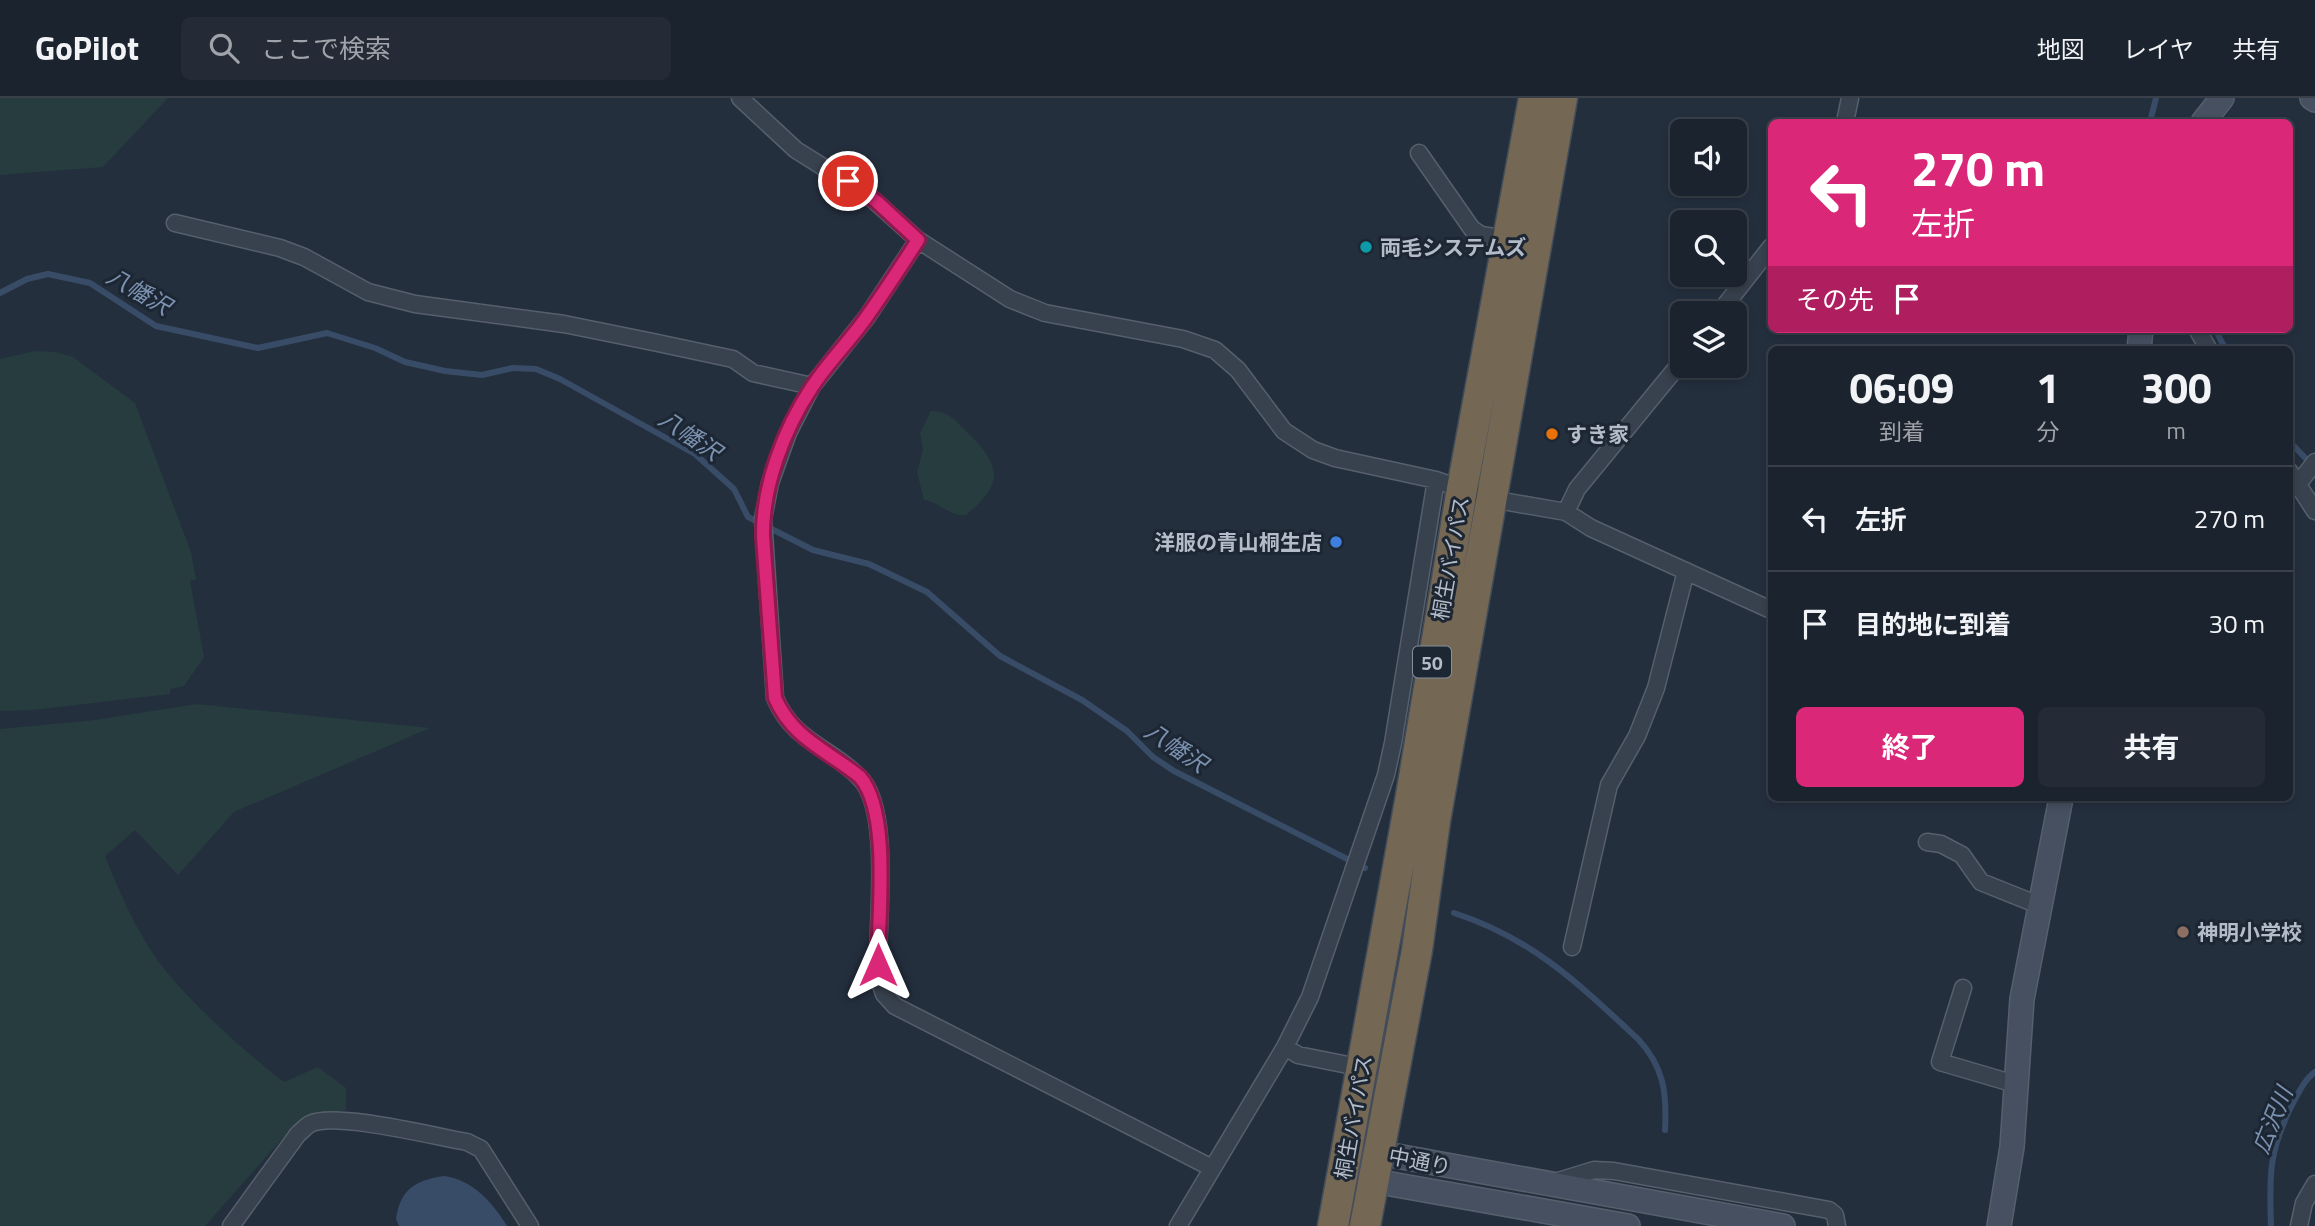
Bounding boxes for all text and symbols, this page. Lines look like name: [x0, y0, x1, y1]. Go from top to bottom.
search box: [181, 17, 671, 80]
text: GoPilot: [35, 23, 139, 73]
icon: search: [205, 29, 243, 67]
text: ここで検索: [261, 29, 391, 68]
text: 地図: [2037, 31, 2085, 67]
text: レイヤ: [2123, 31, 2194, 67]
text: 共有: [2232, 31, 2280, 67]
map controls: [1670, 119, 1747, 378]
button: sound: [1670, 119, 1747, 196]
text: 270 m: [1911, 130, 2045, 205]
icon: left: [1796, 147, 1887, 238]
pin: [818, 151, 878, 211]
icon: arrive: [829, 162, 867, 200]
text: 左折: [1911, 199, 1975, 247]
button: search: [1670, 210, 1747, 287]
place label: 両毛システムズ: [1380, 231, 1526, 263]
marker: 両毛システムズ: [1358, 239, 1374, 255]
water label: 八幡沢: [100, 259, 180, 325]
text: その先: [1796, 280, 1874, 319]
icon: arrive: [1888, 280, 1926, 318]
button: layers: [1670, 301, 1747, 378]
text: 06:09: [1850, 355, 1954, 419]
text: 1: [2036, 355, 2059, 419]
text: 300: [2141, 355, 2211, 419]
water label: 八幡沢: [652, 401, 731, 470]
text: m: [2167, 413, 2186, 448]
text: 到着: [1879, 414, 1925, 449]
text: 分: [2036, 414, 2059, 449]
place label: すき家: [1566, 418, 1629, 450]
marker: すき家: [1544, 426, 1560, 442]
street label: 桐生バイパス: [1423, 493, 1477, 623]
text: 270 m: [2194, 499, 2265, 538]
icon: left: [1796, 500, 1834, 538]
text: 左折: [1855, 500, 1907, 539]
place label: 洋服の青山桐生店: [1154, 526, 1322, 558]
marker: 洋服の青山桐生店: [1328, 534, 1344, 550]
text: 30 m: [2208, 604, 2265, 643]
icon: arrive: [1796, 605, 1834, 643]
text: 目的地に到着: [1855, 605, 2011, 644]
road number: 50: [1413, 646, 1451, 678]
button: 終了: [1796, 707, 2024, 787]
button: 共有: [2038, 707, 2265, 787]
water label: 八幡沢: [1138, 713, 1217, 782]
place label: 神明小学校: [2197, 916, 2302, 948]
marker: 神明小学校: [2175, 924, 2191, 940]
position arrow: [841, 928, 915, 1002]
street label: 桐生バイパス: [1326, 1052, 1380, 1182]
water label: 広沢川: [2243, 1079, 2302, 1159]
street label: 中通り: [1386, 1139, 1454, 1183]

